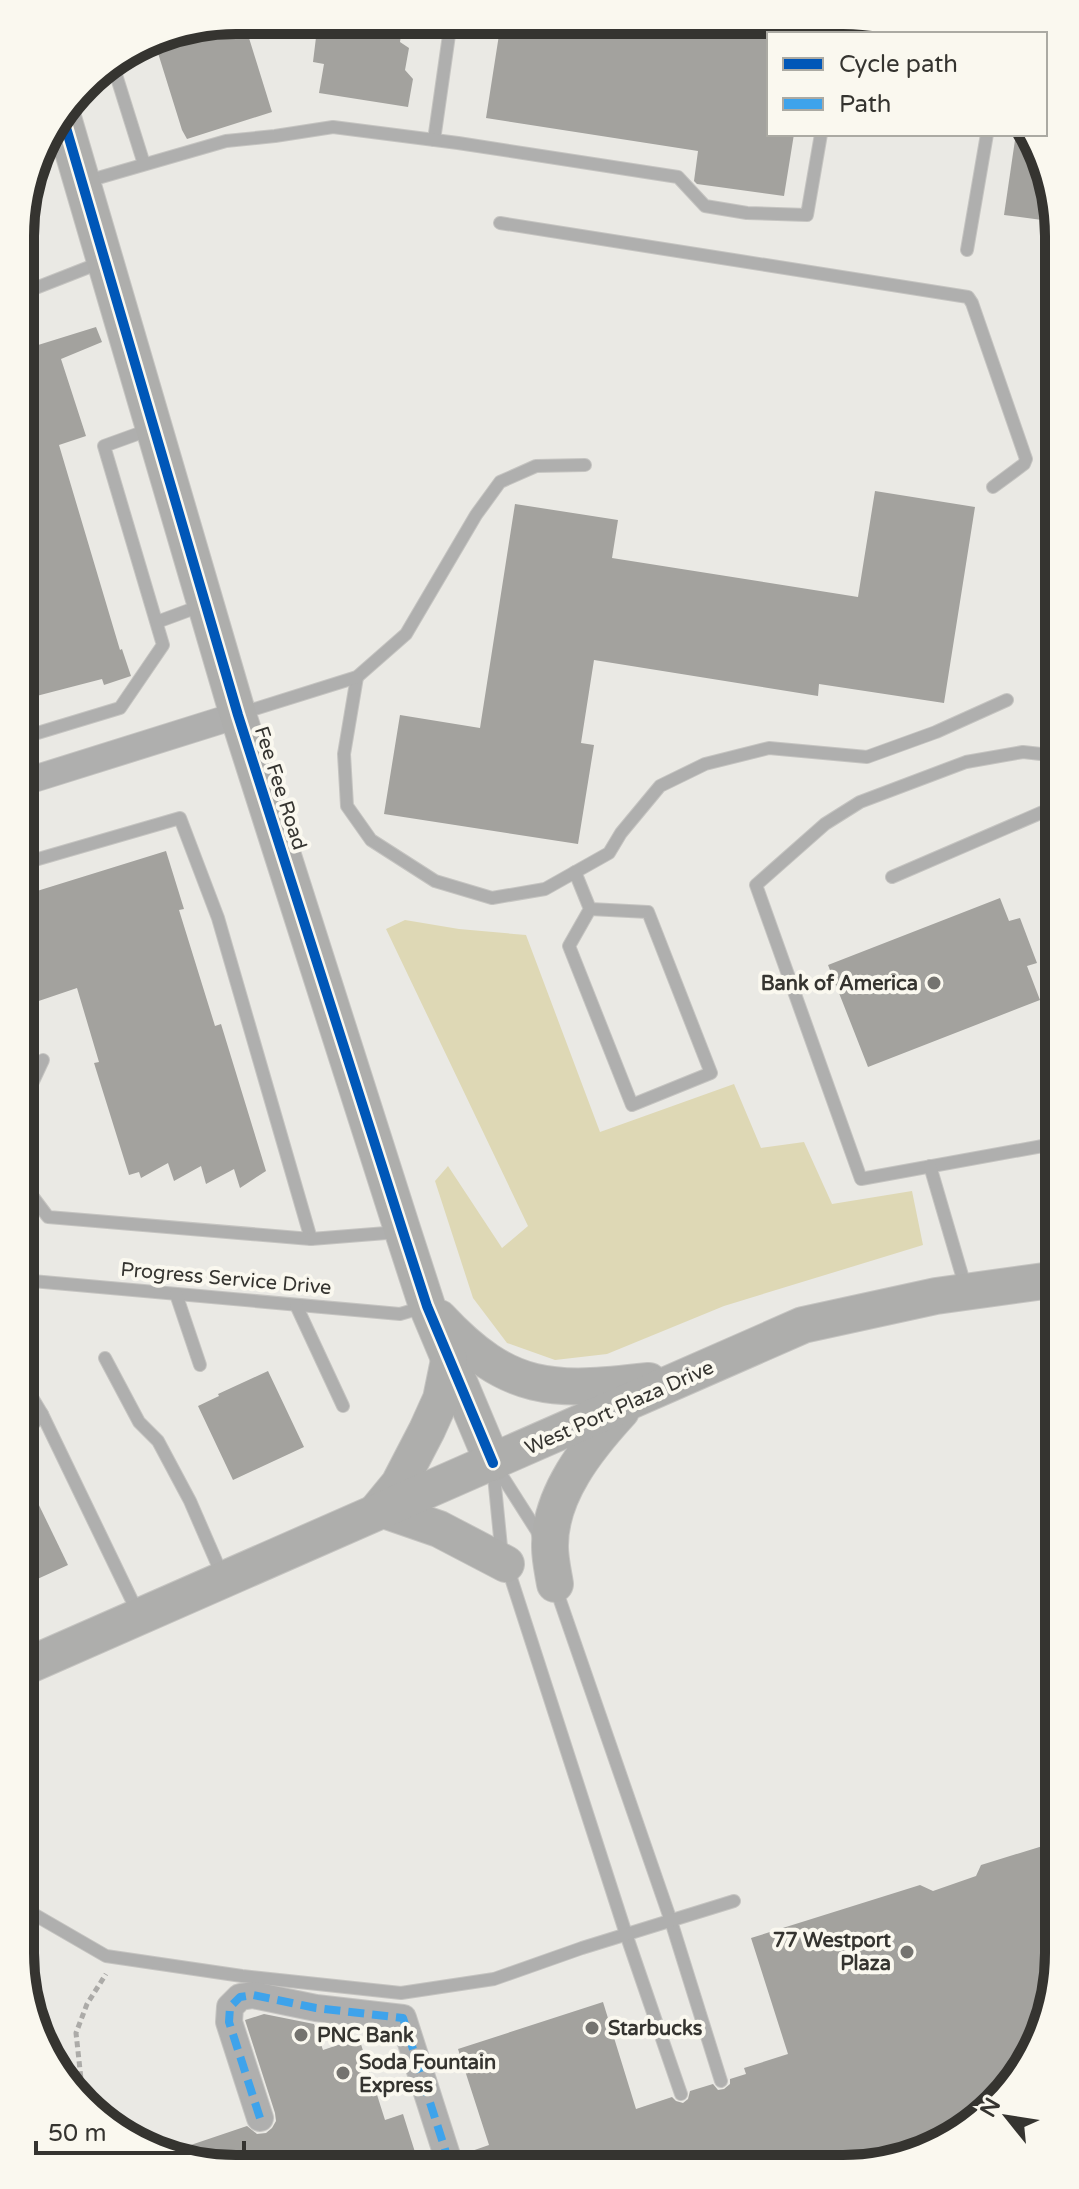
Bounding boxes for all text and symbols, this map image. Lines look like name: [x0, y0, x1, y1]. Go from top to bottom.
legend: [767, 32, 1047, 136]
text: Cycle path: [839, 50, 958, 79]
text: Path: [839, 90, 892, 119]
street label: Fee Fee Road: [249, 723, 311, 853]
place label: Bank of America: [761, 972, 918, 996]
marker: Bank of America: [925, 974, 943, 992]
street label: Progress Service Drive: [119, 1258, 332, 1300]
street label: West Port Plaza Drive: [521, 1355, 717, 1460]
place label: 77 Westport Plaza: [773, 1929, 891, 1976]
marker: 77 Westport Plaza: [898, 1943, 916, 1961]
place label: Starbucks: [608, 2017, 703, 2041]
marker: Starbucks: [583, 2019, 601, 2037]
place label: PNC Bank: [317, 2024, 414, 2048]
marker: PNC Bank: [292, 2026, 310, 2044]
place label: Soda Fountain Express: [359, 2051, 496, 2098]
marker: Soda Fountain Express: [334, 2064, 352, 2082]
north arrow: [967, 2077, 1047, 2157]
text: N: [975, 2093, 1006, 2122]
scale bar: [36, 2105, 244, 2155]
text: 50 m: [48, 2119, 106, 2148]

